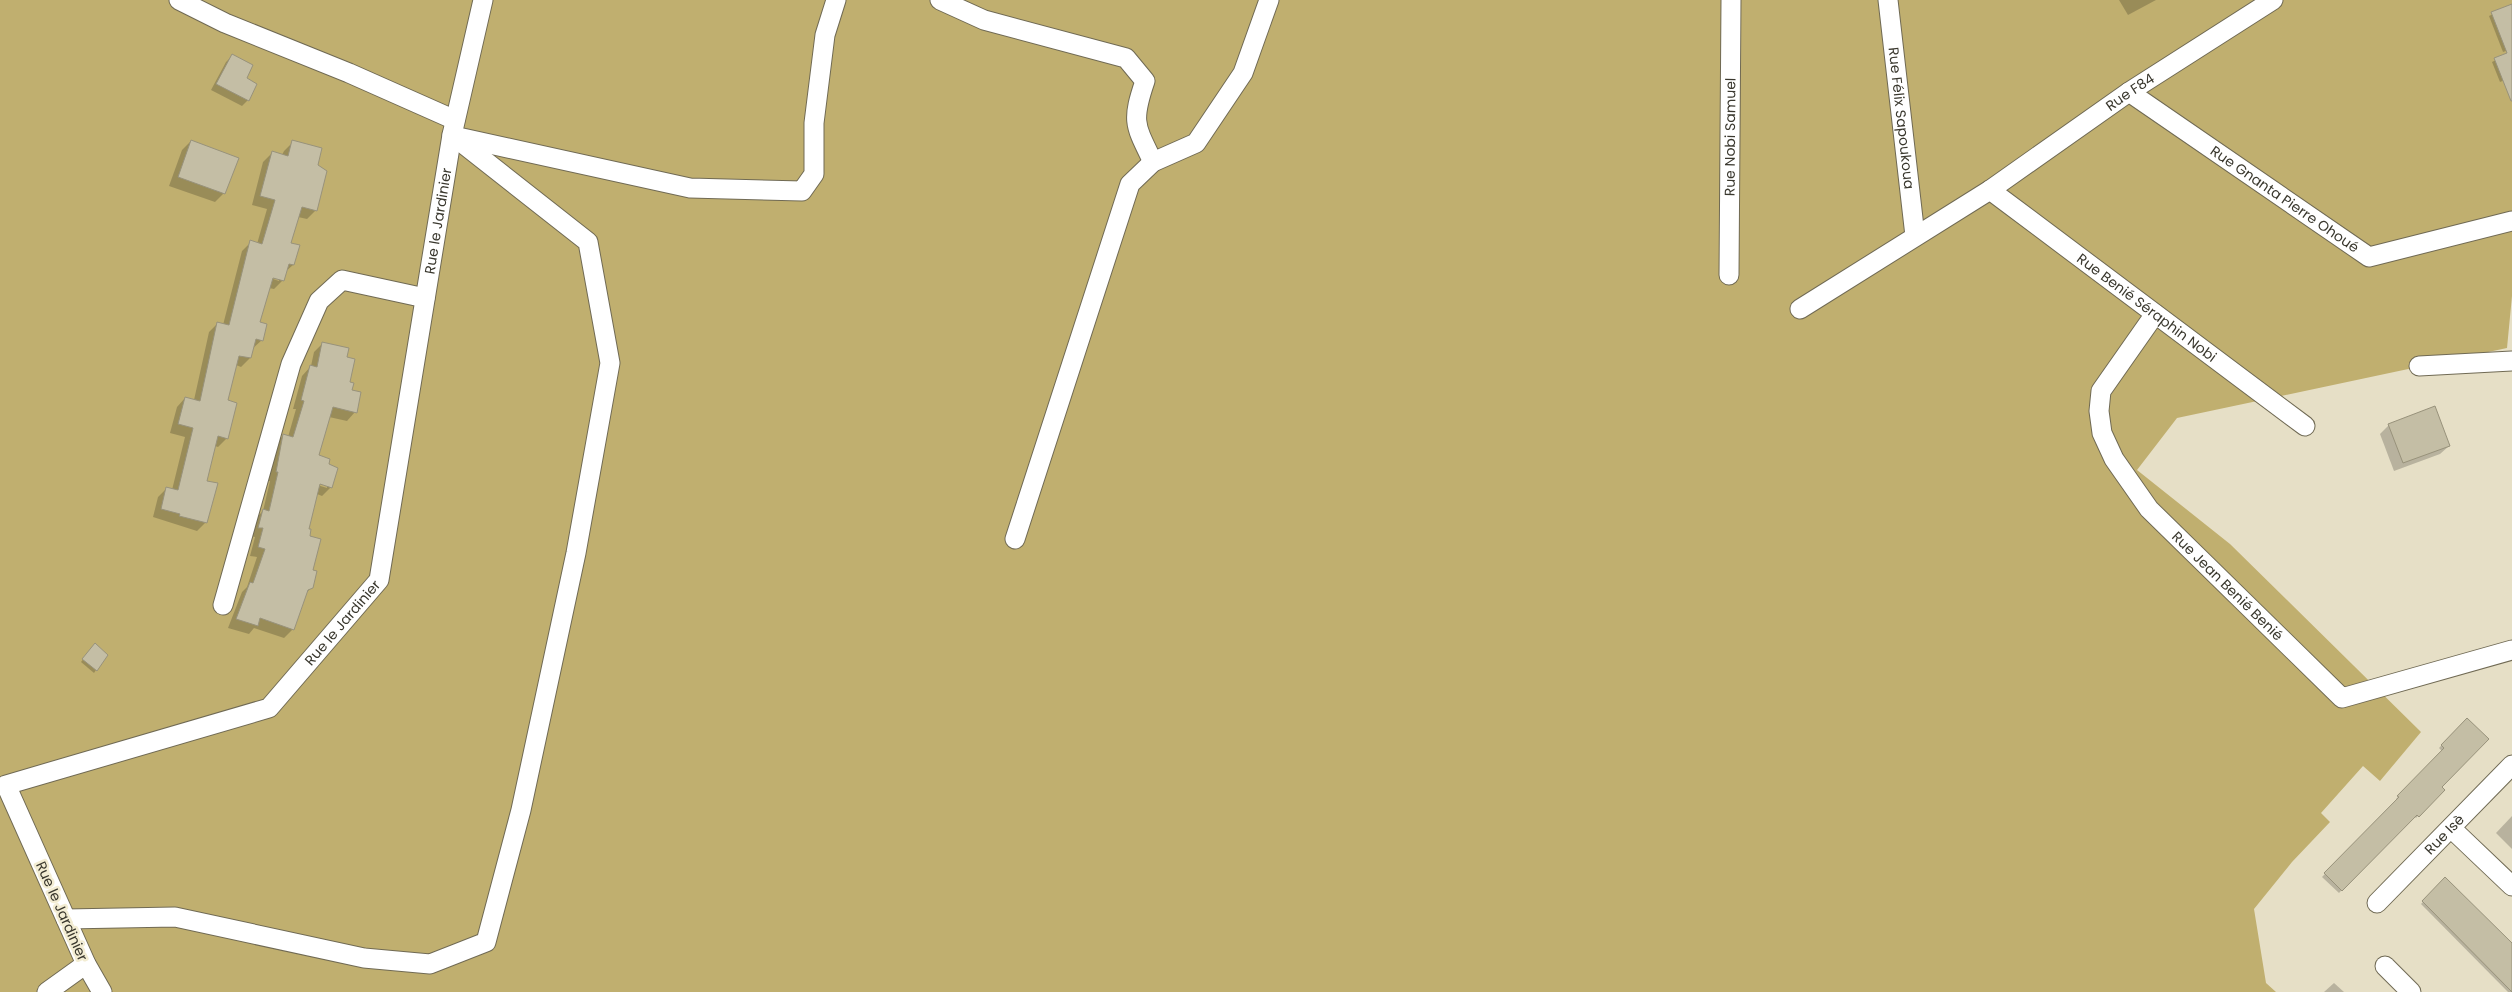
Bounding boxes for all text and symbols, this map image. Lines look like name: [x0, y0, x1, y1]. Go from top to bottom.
street label: Rue Félix Sapoukoua: [1883, 46, 1920, 190]
street label: Rue F84: [2102, 68, 2158, 115]
street label: Rue Nobi Samuel: [1720, 78, 1740, 196]
street label: Rue Gnanta Pierre Ohoué: [2206, 141, 2363, 257]
street label: Rue le Jardinier: [419, 166, 456, 275]
street label: Rue Benié Séraphin Nobi: [2073, 249, 2221, 366]
street label: Rue Jean Benié Benié: [2167, 527, 2288, 645]
street label: Rue le Jardinier: [300, 575, 385, 670]
street label: Rue Isè: [2420, 810, 2469, 859]
street label: Rue le Jardinier: [31, 858, 93, 964]

